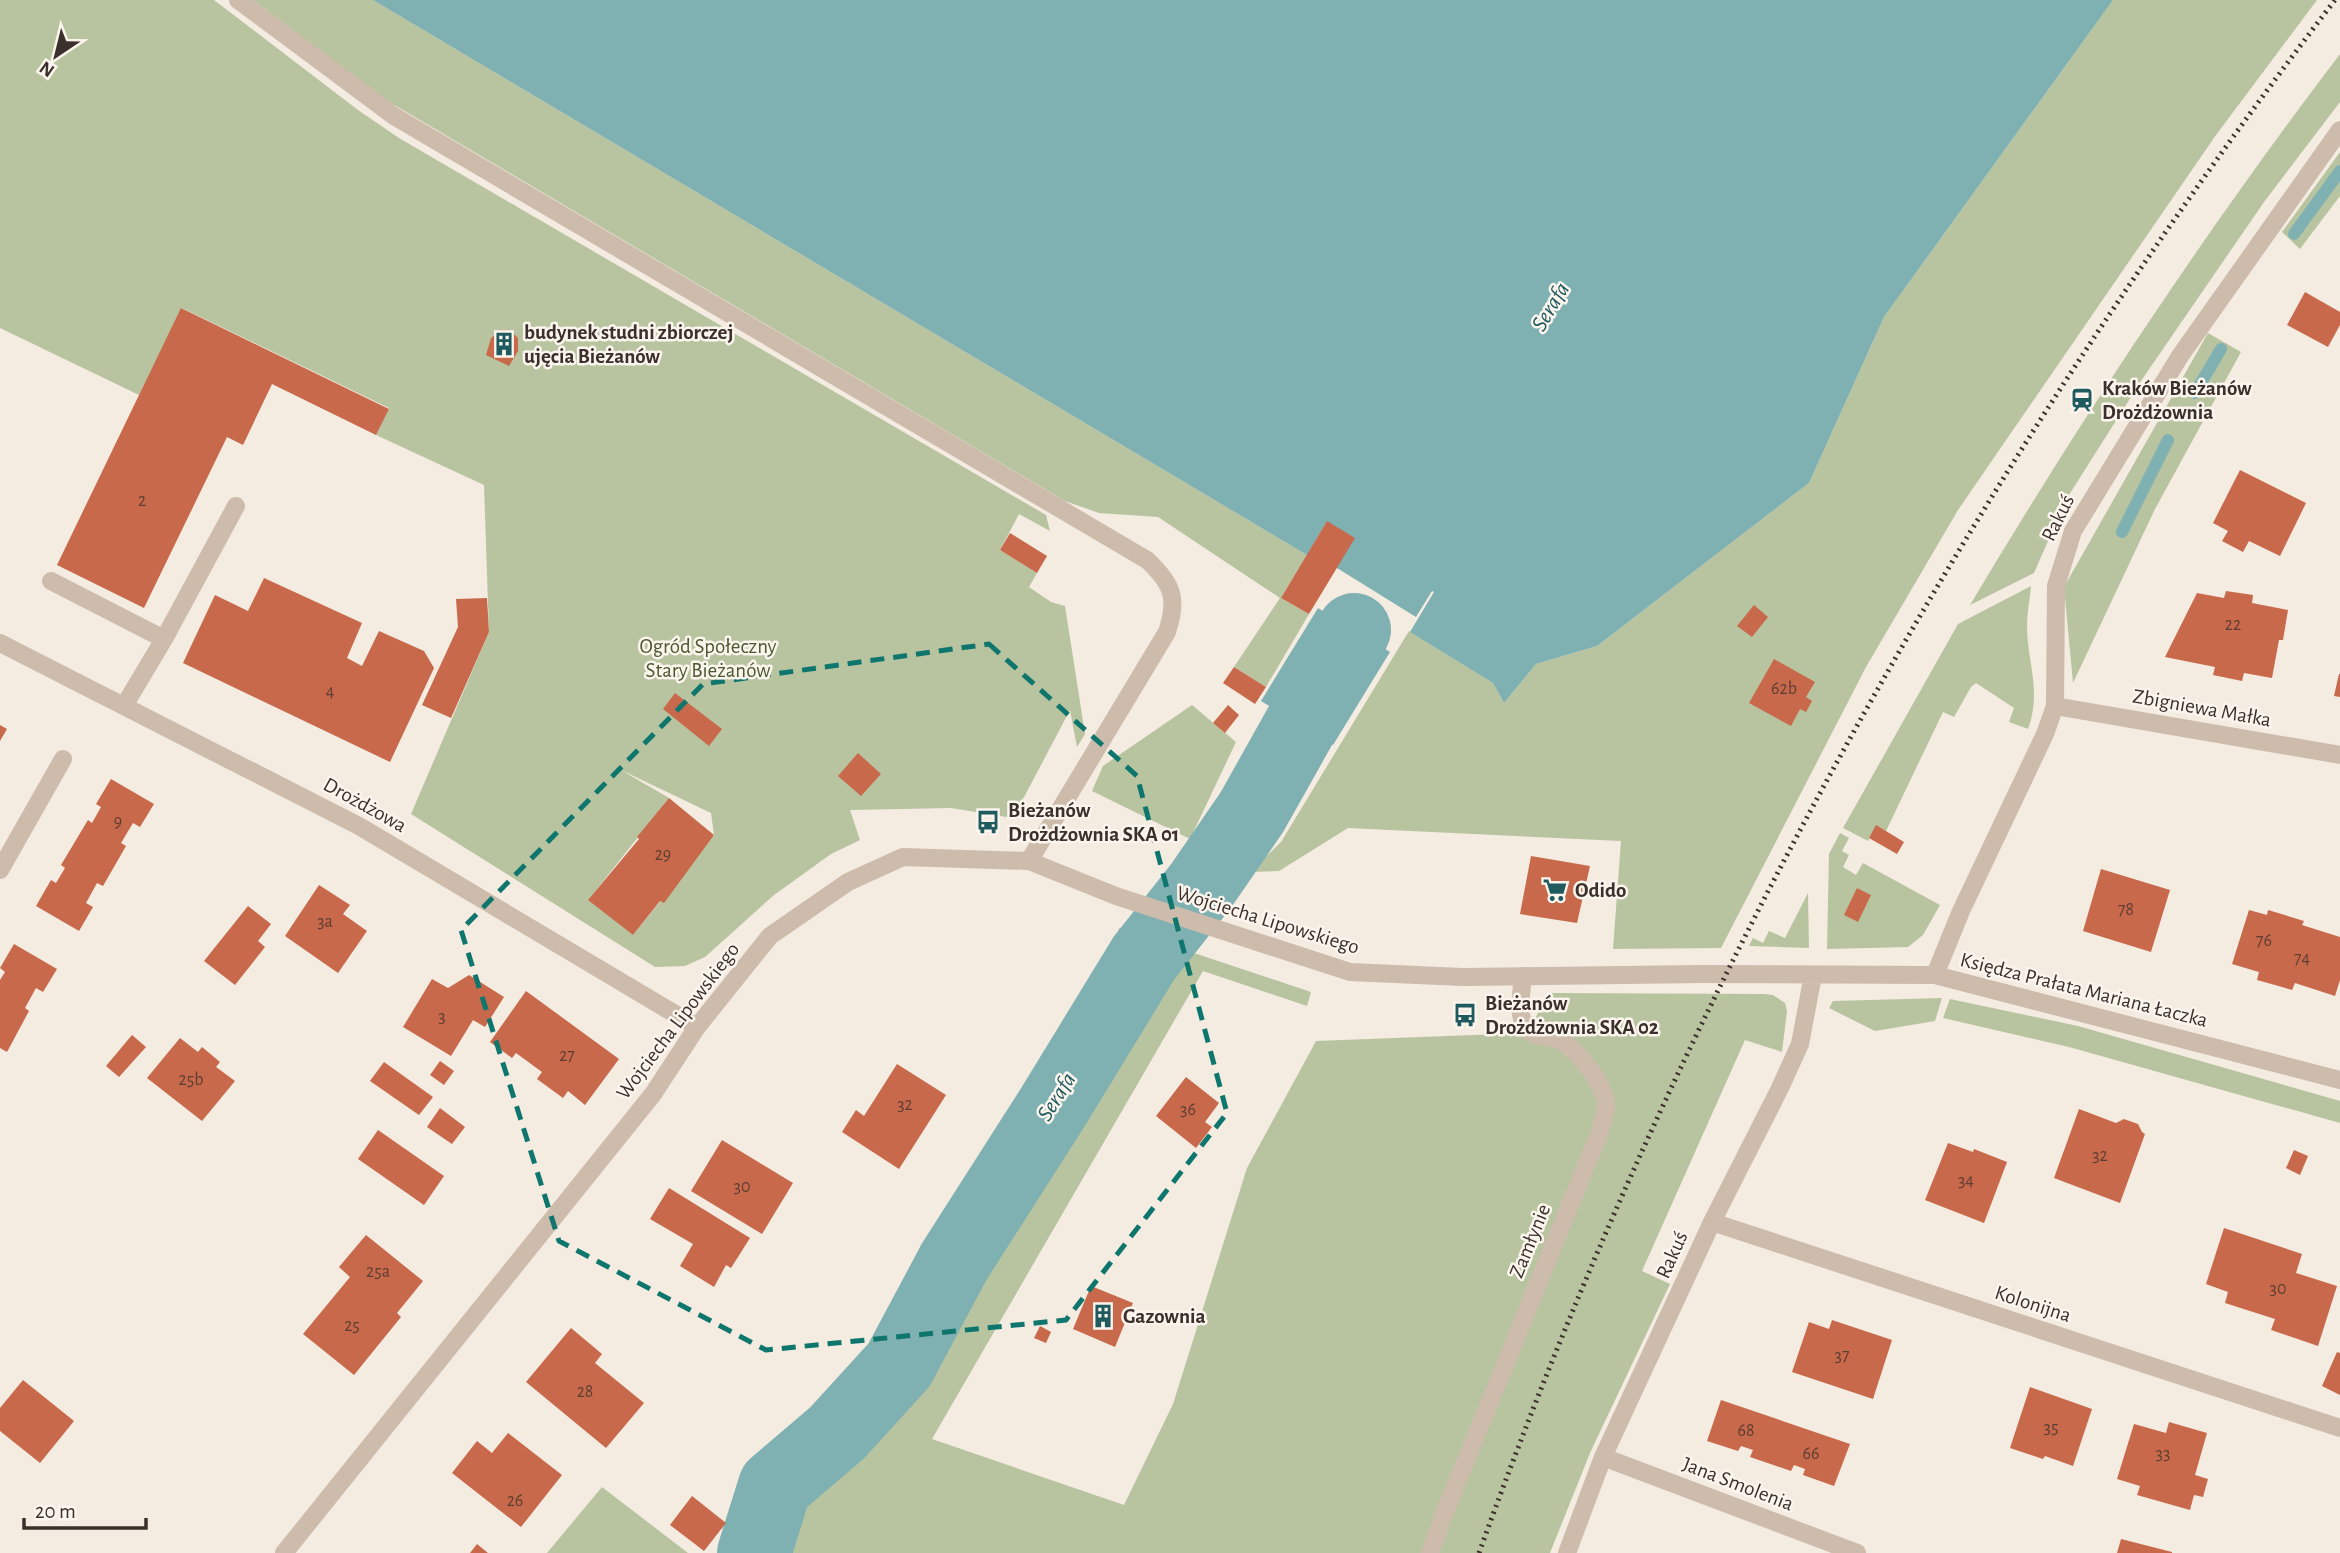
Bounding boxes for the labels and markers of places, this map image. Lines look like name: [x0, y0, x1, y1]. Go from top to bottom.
place label: budynek studni zbiorczej ujęcia Bieżanów: [524, 322, 733, 367]
building icon: budynek studni zbiorczej ujęcia Bieżanów: [490, 330, 518, 358]
place label: Kraków Bieżanów Drożdżownia: [2102, 378, 2252, 423]
station icon: Kraków Bieżanów Drożdżownia: [2068, 386, 2096, 414]
place label: Bieżanów Drożdżownia SKA 01: [1008, 800, 1179, 845]
bus stop icon: Bieżanów Drożdżownia SKA 01: [974, 808, 1002, 836]
supermarket icon: Odido: [1541, 876, 1569, 904]
place label: Odido: [1575, 880, 1626, 901]
place label: Bieżanów Drożdżownia SKA 02: [1485, 993, 1659, 1038]
bus stop icon: Bieżanów Drożdżownia SKA 02: [1451, 1001, 1479, 1029]
building icon: Gazownia: [1089, 1302, 1117, 1330]
place label: Gazownia: [1123, 1306, 1206, 1327]

